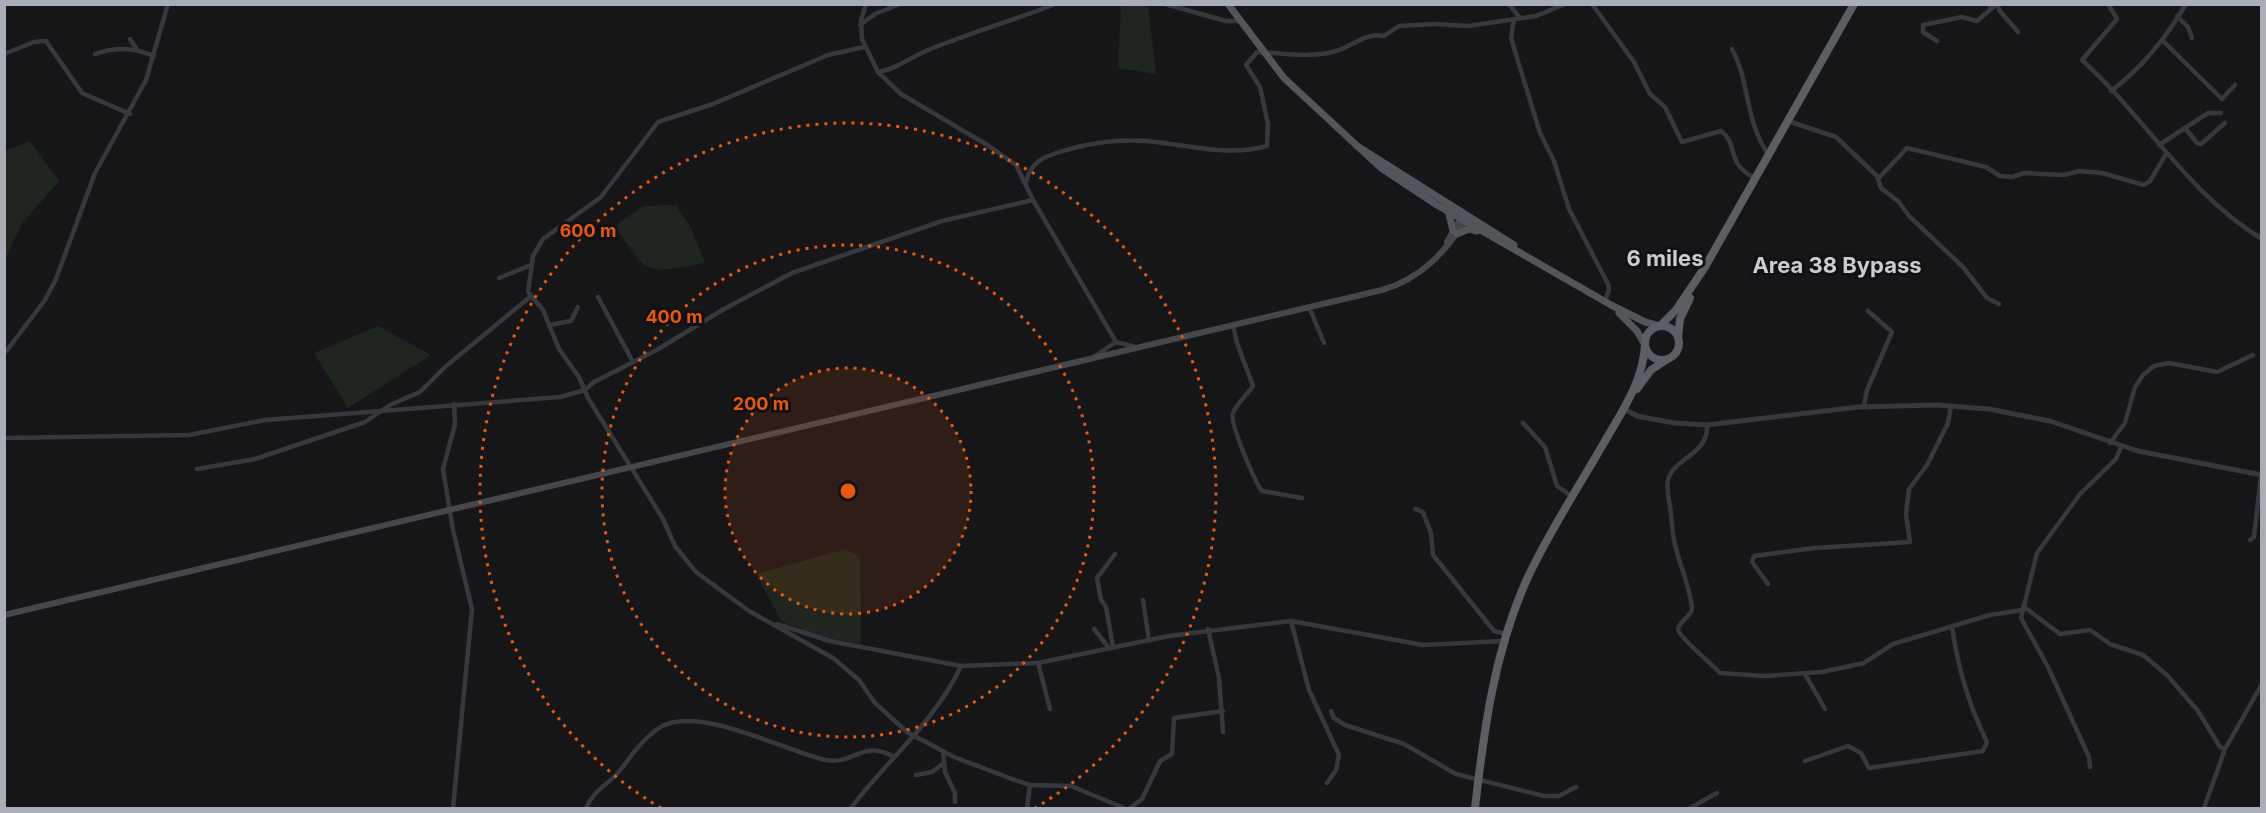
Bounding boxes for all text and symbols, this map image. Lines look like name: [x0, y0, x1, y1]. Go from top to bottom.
text: 600 m: [560, 220, 616, 241]
district label: 6 miles: [1627, 245, 1703, 271]
district label: Area 38 Bypass: [1752, 252, 1922, 278]
text: 400 m: [645, 306, 703, 327]
text: 200 m: [733, 393, 789, 414]
centre of rings: [838, 481, 858, 501]

